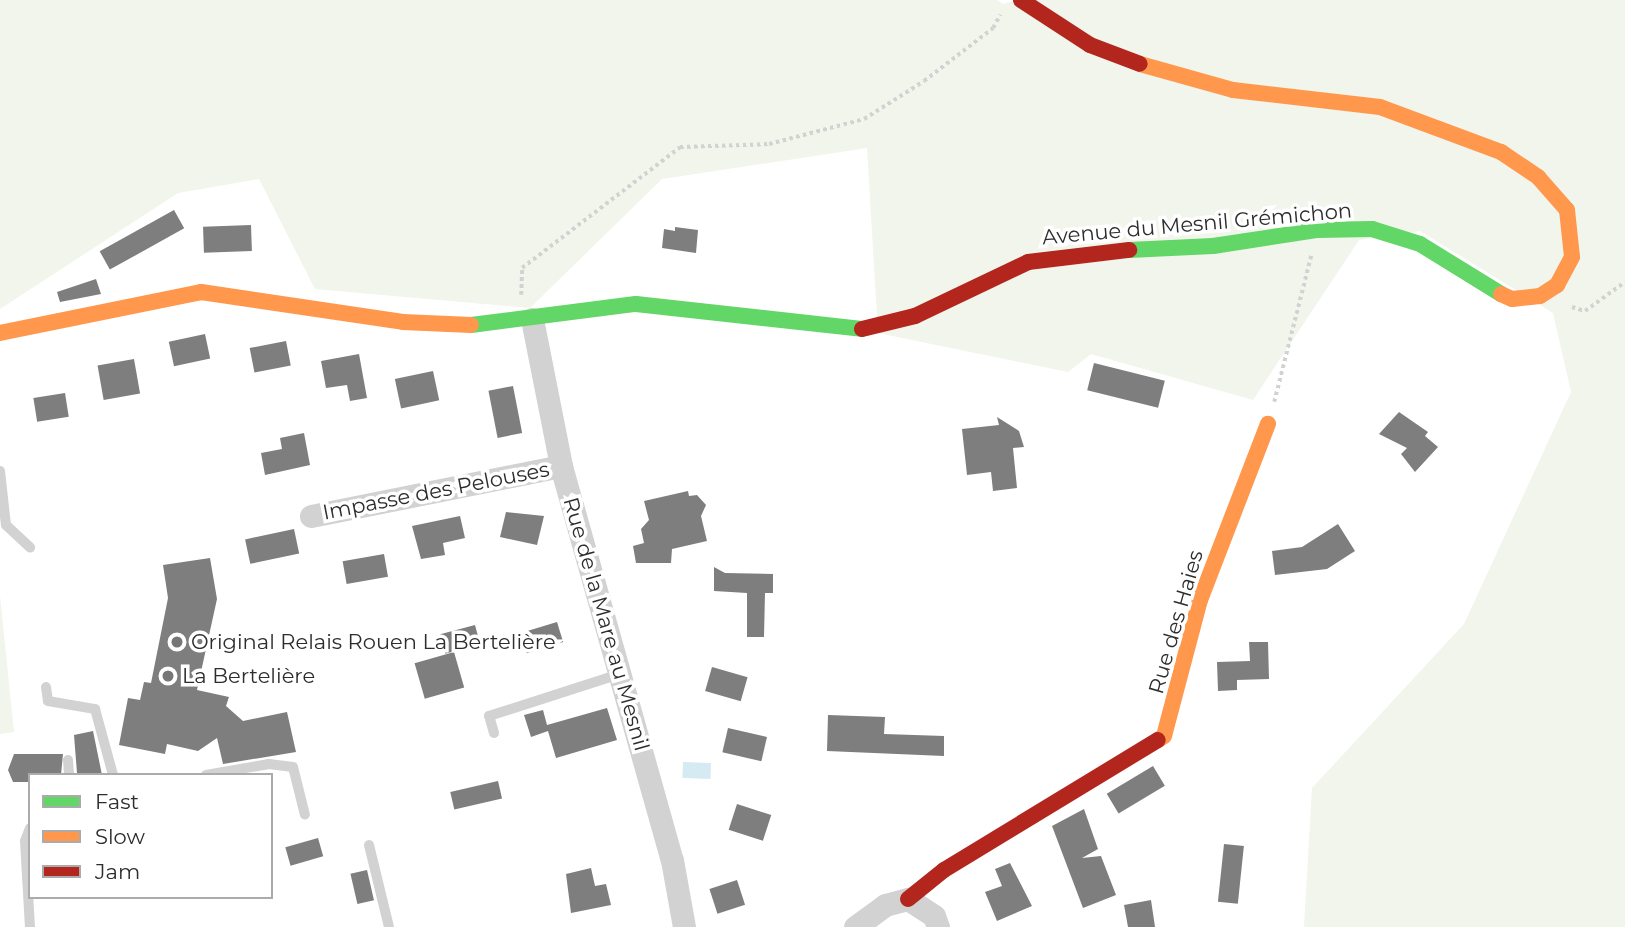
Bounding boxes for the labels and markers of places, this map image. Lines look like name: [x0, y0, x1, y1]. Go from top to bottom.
place label: Original Relais Rouen La Bertelière: [191, 629, 556, 655]
marker: Original Relais Rouen La Bertelière: [169, 634, 185, 650]
place label: La Bertelière: [182, 663, 315, 689]
marker: La Bertelière: [160, 668, 176, 684]

